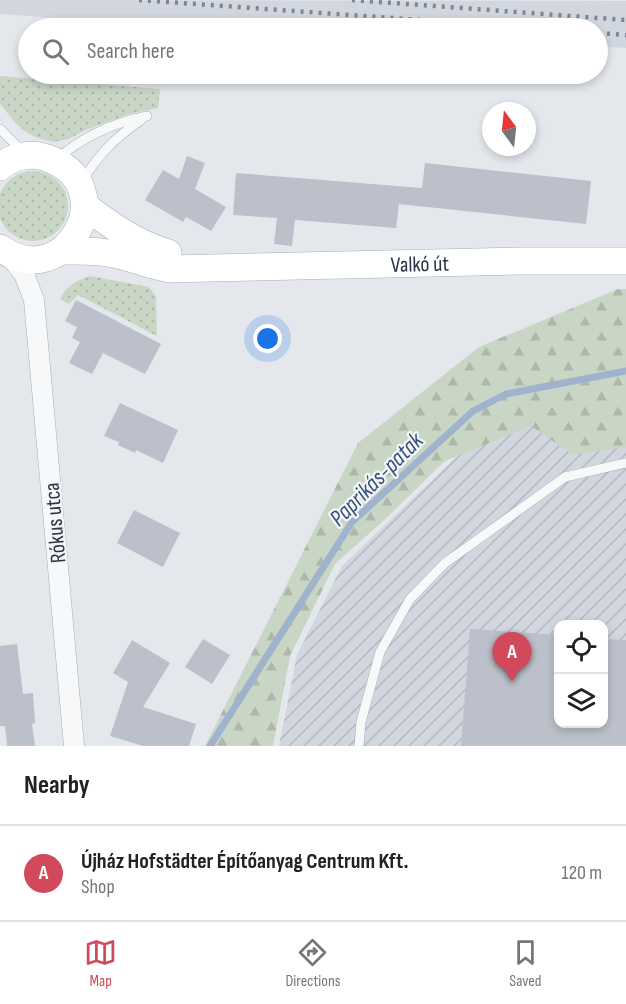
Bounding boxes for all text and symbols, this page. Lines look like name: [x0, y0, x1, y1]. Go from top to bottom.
search box: [18, 18, 608, 84]
icon: search: [39, 35, 72, 68]
text: Search here: [87, 38, 174, 65]
north arrow: [482, 102, 536, 156]
street label: Valkó út: [390, 251, 450, 279]
your location: [253, 324, 282, 353]
water label: Paprikás-patak: [323, 426, 430, 532]
street label: Rókus utca: [39, 481, 72, 564]
map controls: [554, 620, 608, 728]
button: locate: [554, 620, 608, 674]
pin: A: [492, 632, 532, 682]
button: layers: [554, 674, 608, 728]
text: Nearby: [24, 770, 90, 801]
text: Újház Hofstädter Építőanyag Centrum Kft.: [81, 848, 408, 875]
text: A: [39, 861, 48, 885]
text: 120 m: [562, 861, 602, 885]
text: Shop: [81, 875, 115, 899]
tab: Map: [84, 936, 117, 991]
tab: Directions: [285, 936, 341, 991]
tab: Saved: [509, 936, 542, 991]

